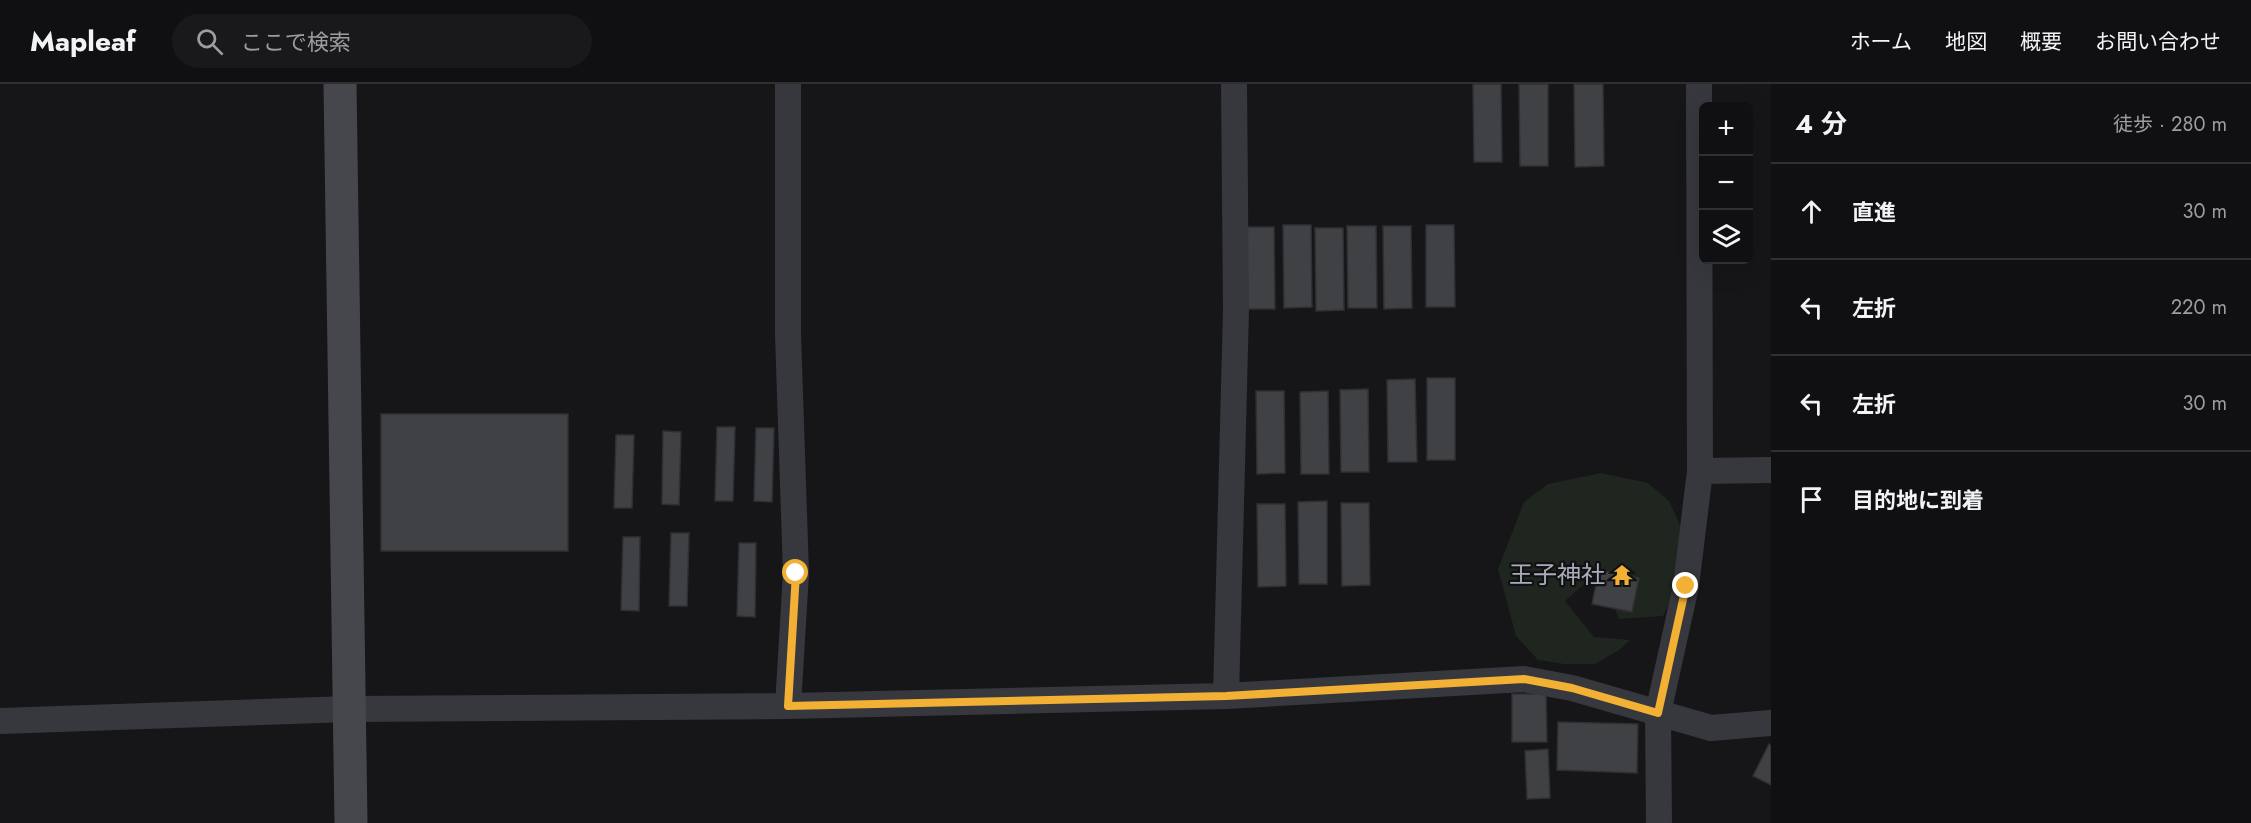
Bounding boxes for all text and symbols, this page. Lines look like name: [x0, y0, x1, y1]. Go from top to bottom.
search box: [172, 14, 592, 68]
text: Mapleaf: [30, 21, 136, 62]
icon: search: [193, 25, 226, 58]
text: ここで検索: [241, 26, 351, 58]
text: ホーム: [1850, 27, 1912, 57]
text: 地図: [1945, 27, 1987, 57]
text: 概要: [2020, 27, 2062, 57]
text: お問い合わせ: [2095, 27, 2221, 57]
map controls: [1699, 102, 1753, 264]
button: +: [1699, 102, 1753, 156]
text: 4 分: [1795, 105, 1847, 143]
text: 徒歩 · 280 m: [2113, 110, 2227, 139]
button: −: [1699, 156, 1753, 210]
icon: ahead: [1795, 195, 1828, 228]
text: 直進: [1852, 196, 1896, 228]
text: 30 m: [2182, 197, 2227, 226]
button: layers: [1699, 210, 1753, 264]
icon: left: [1795, 291, 1828, 324]
text: 左折: [1852, 292, 1896, 324]
text: 220 m: [2171, 293, 2227, 322]
icon: left: [1795, 387, 1828, 420]
text: 左折: [1852, 388, 1896, 420]
text: 30 m: [2182, 389, 2227, 418]
icon: arrive: [1795, 483, 1828, 516]
text: 目的地に到着: [1852, 484, 1984, 516]
place label: 王子神社: [1509, 557, 1605, 592]
route start: [782, 559, 808, 585]
temple icon: 王子神社: [1610, 563, 1634, 587]
route end: [1672, 572, 1698, 598]

